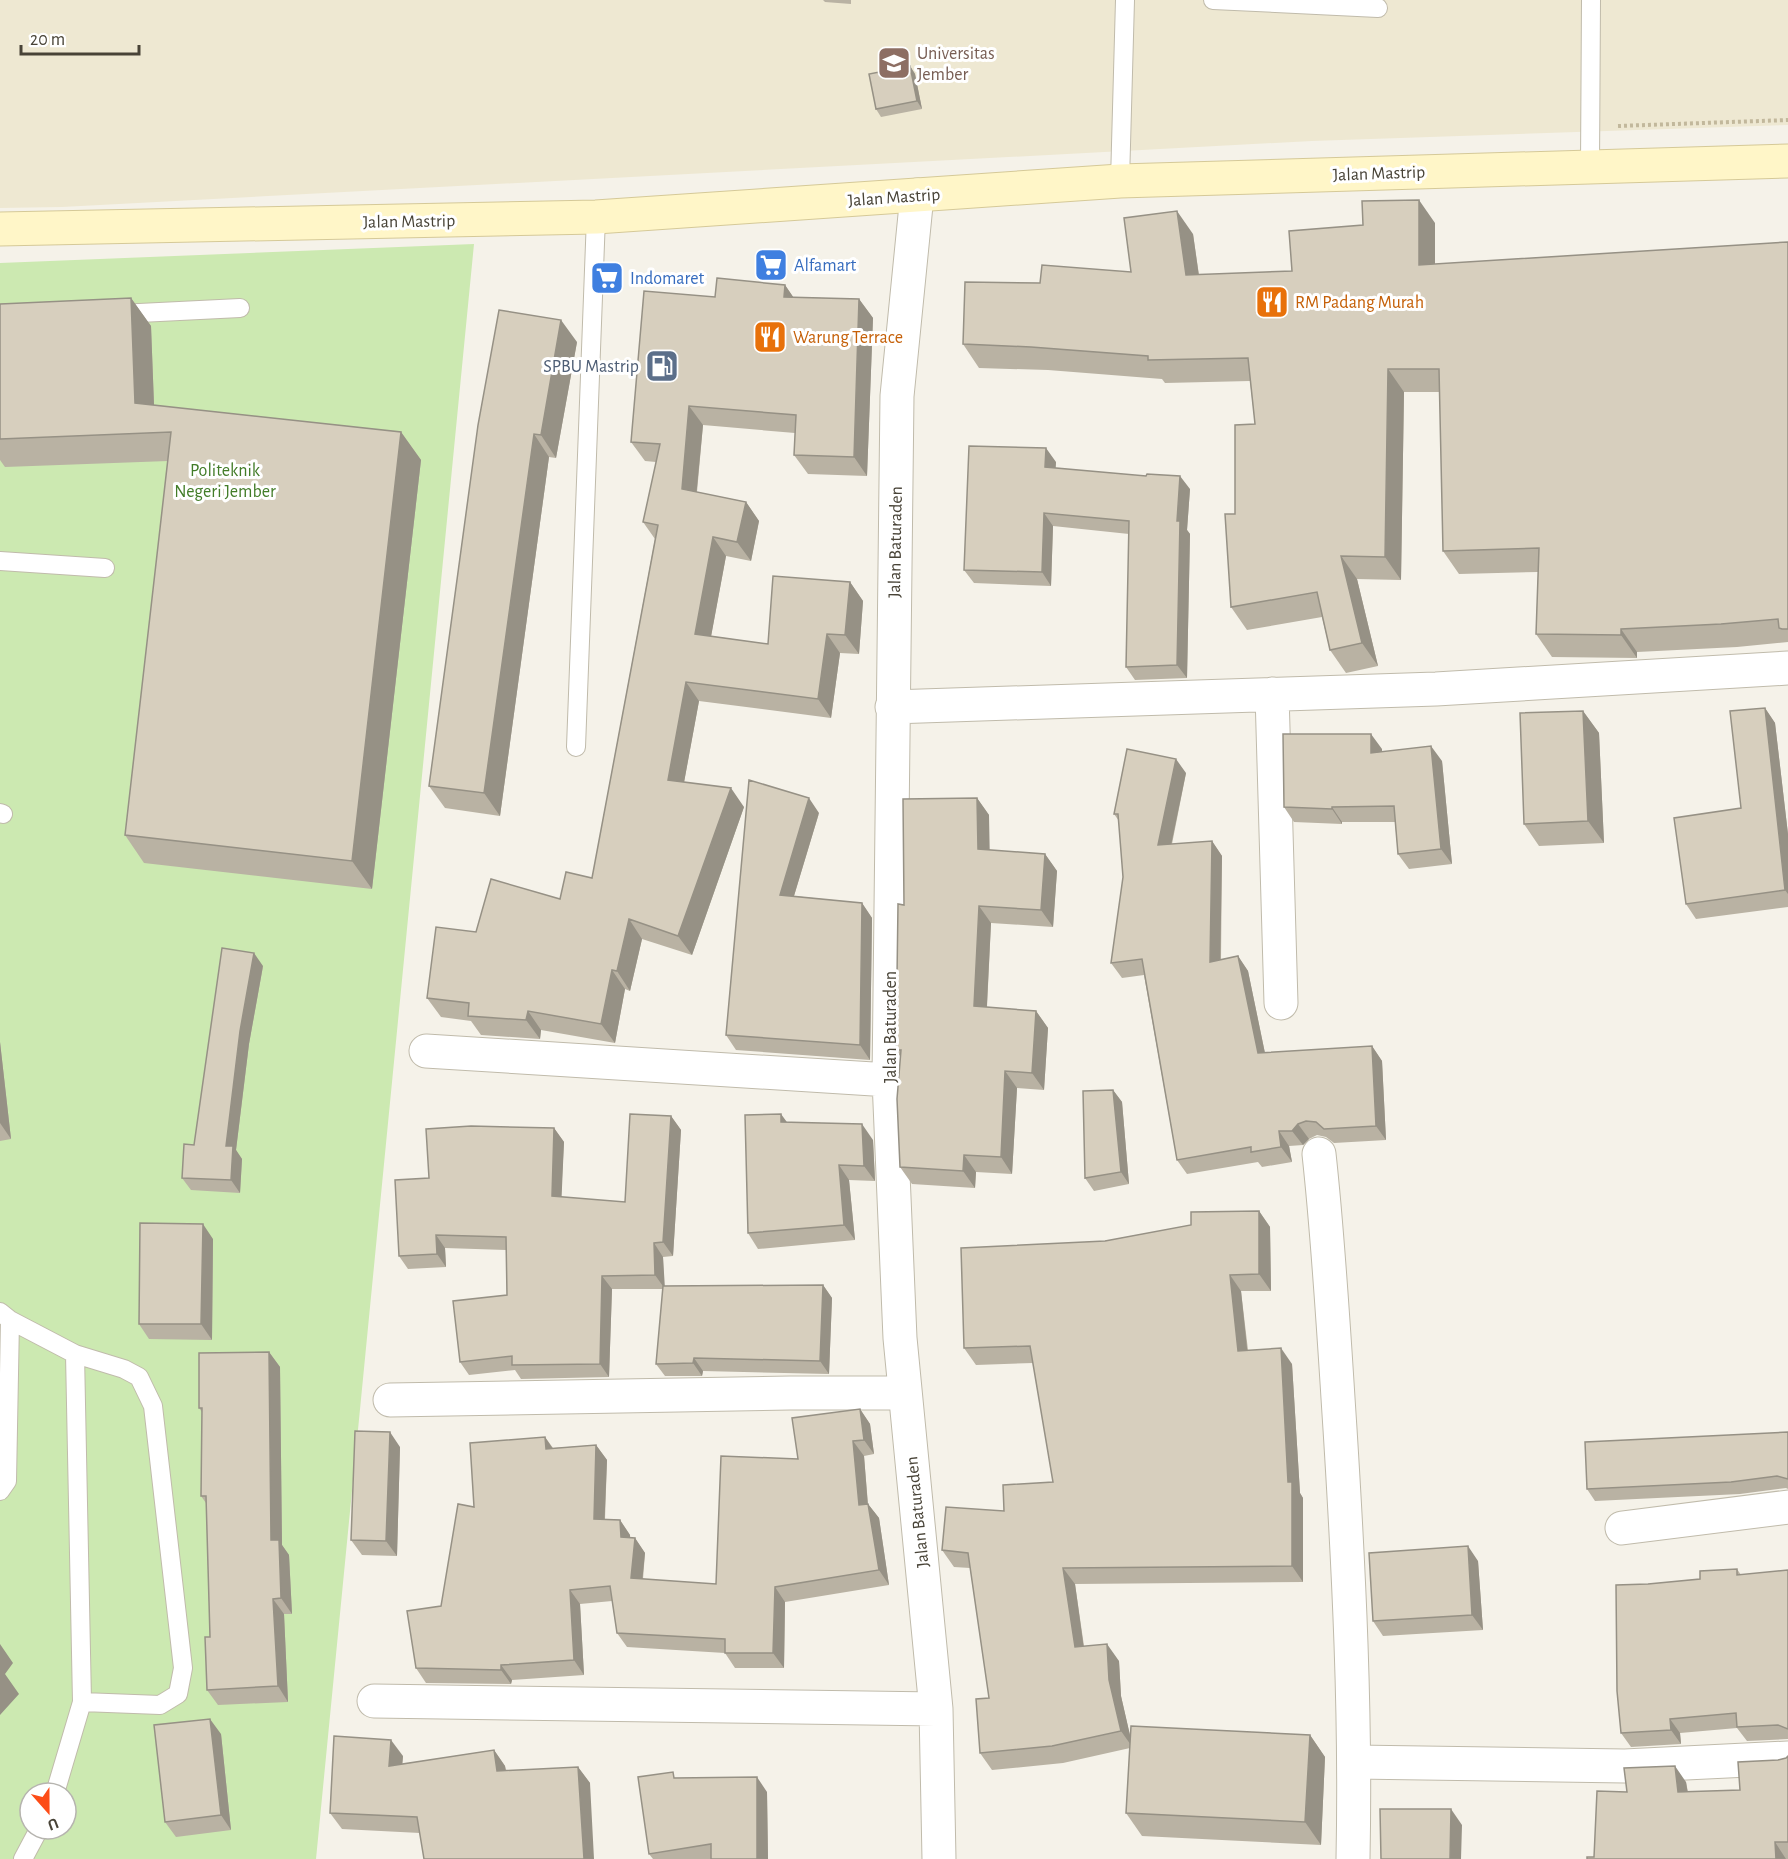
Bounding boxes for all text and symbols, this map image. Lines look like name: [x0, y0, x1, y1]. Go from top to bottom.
scale bar: [21, 18, 140, 56]
text: 20 m: [30, 31, 65, 49]
school or university icon: Universitas Jember: [876, 45, 912, 81]
place label: Universitas Jember: [917, 45, 995, 84]
street label: Jalan Mastrip: [1333, 163, 1426, 185]
street label: Jalan Mastrip: [847, 186, 941, 210]
street label: Jalan Mastrip: [363, 212, 455, 232]
supermarket icon: Alfamart: [753, 247, 789, 283]
place label: Alfamart: [794, 257, 857, 275]
supermarket icon: Indomaret: [589, 260, 625, 296]
place label: Indomaret: [630, 270, 705, 288]
restaurant icon: RM Padang Murah: [1254, 284, 1290, 320]
place label: RM Padang Murah: [1295, 294, 1424, 312]
restaurant icon: Warung Terrace: [752, 319, 788, 355]
place label: Warung Terrace: [793, 329, 903, 347]
fuel station icon: SPBU Mastrip: [644, 348, 680, 384]
place label: SPBU Mastrip: [543, 358, 639, 376]
park label: Politeknik Negeri Jember: [174, 462, 276, 501]
street label: Jalan Baturaden: [886, 486, 906, 598]
street label: Jalan Baturaden: [882, 971, 900, 1083]
street label: Jalan Baturaden: [903, 1455, 933, 1569]
north arrow: [18, 1781, 78, 1841]
text: U: [45, 1815, 61, 1833]

